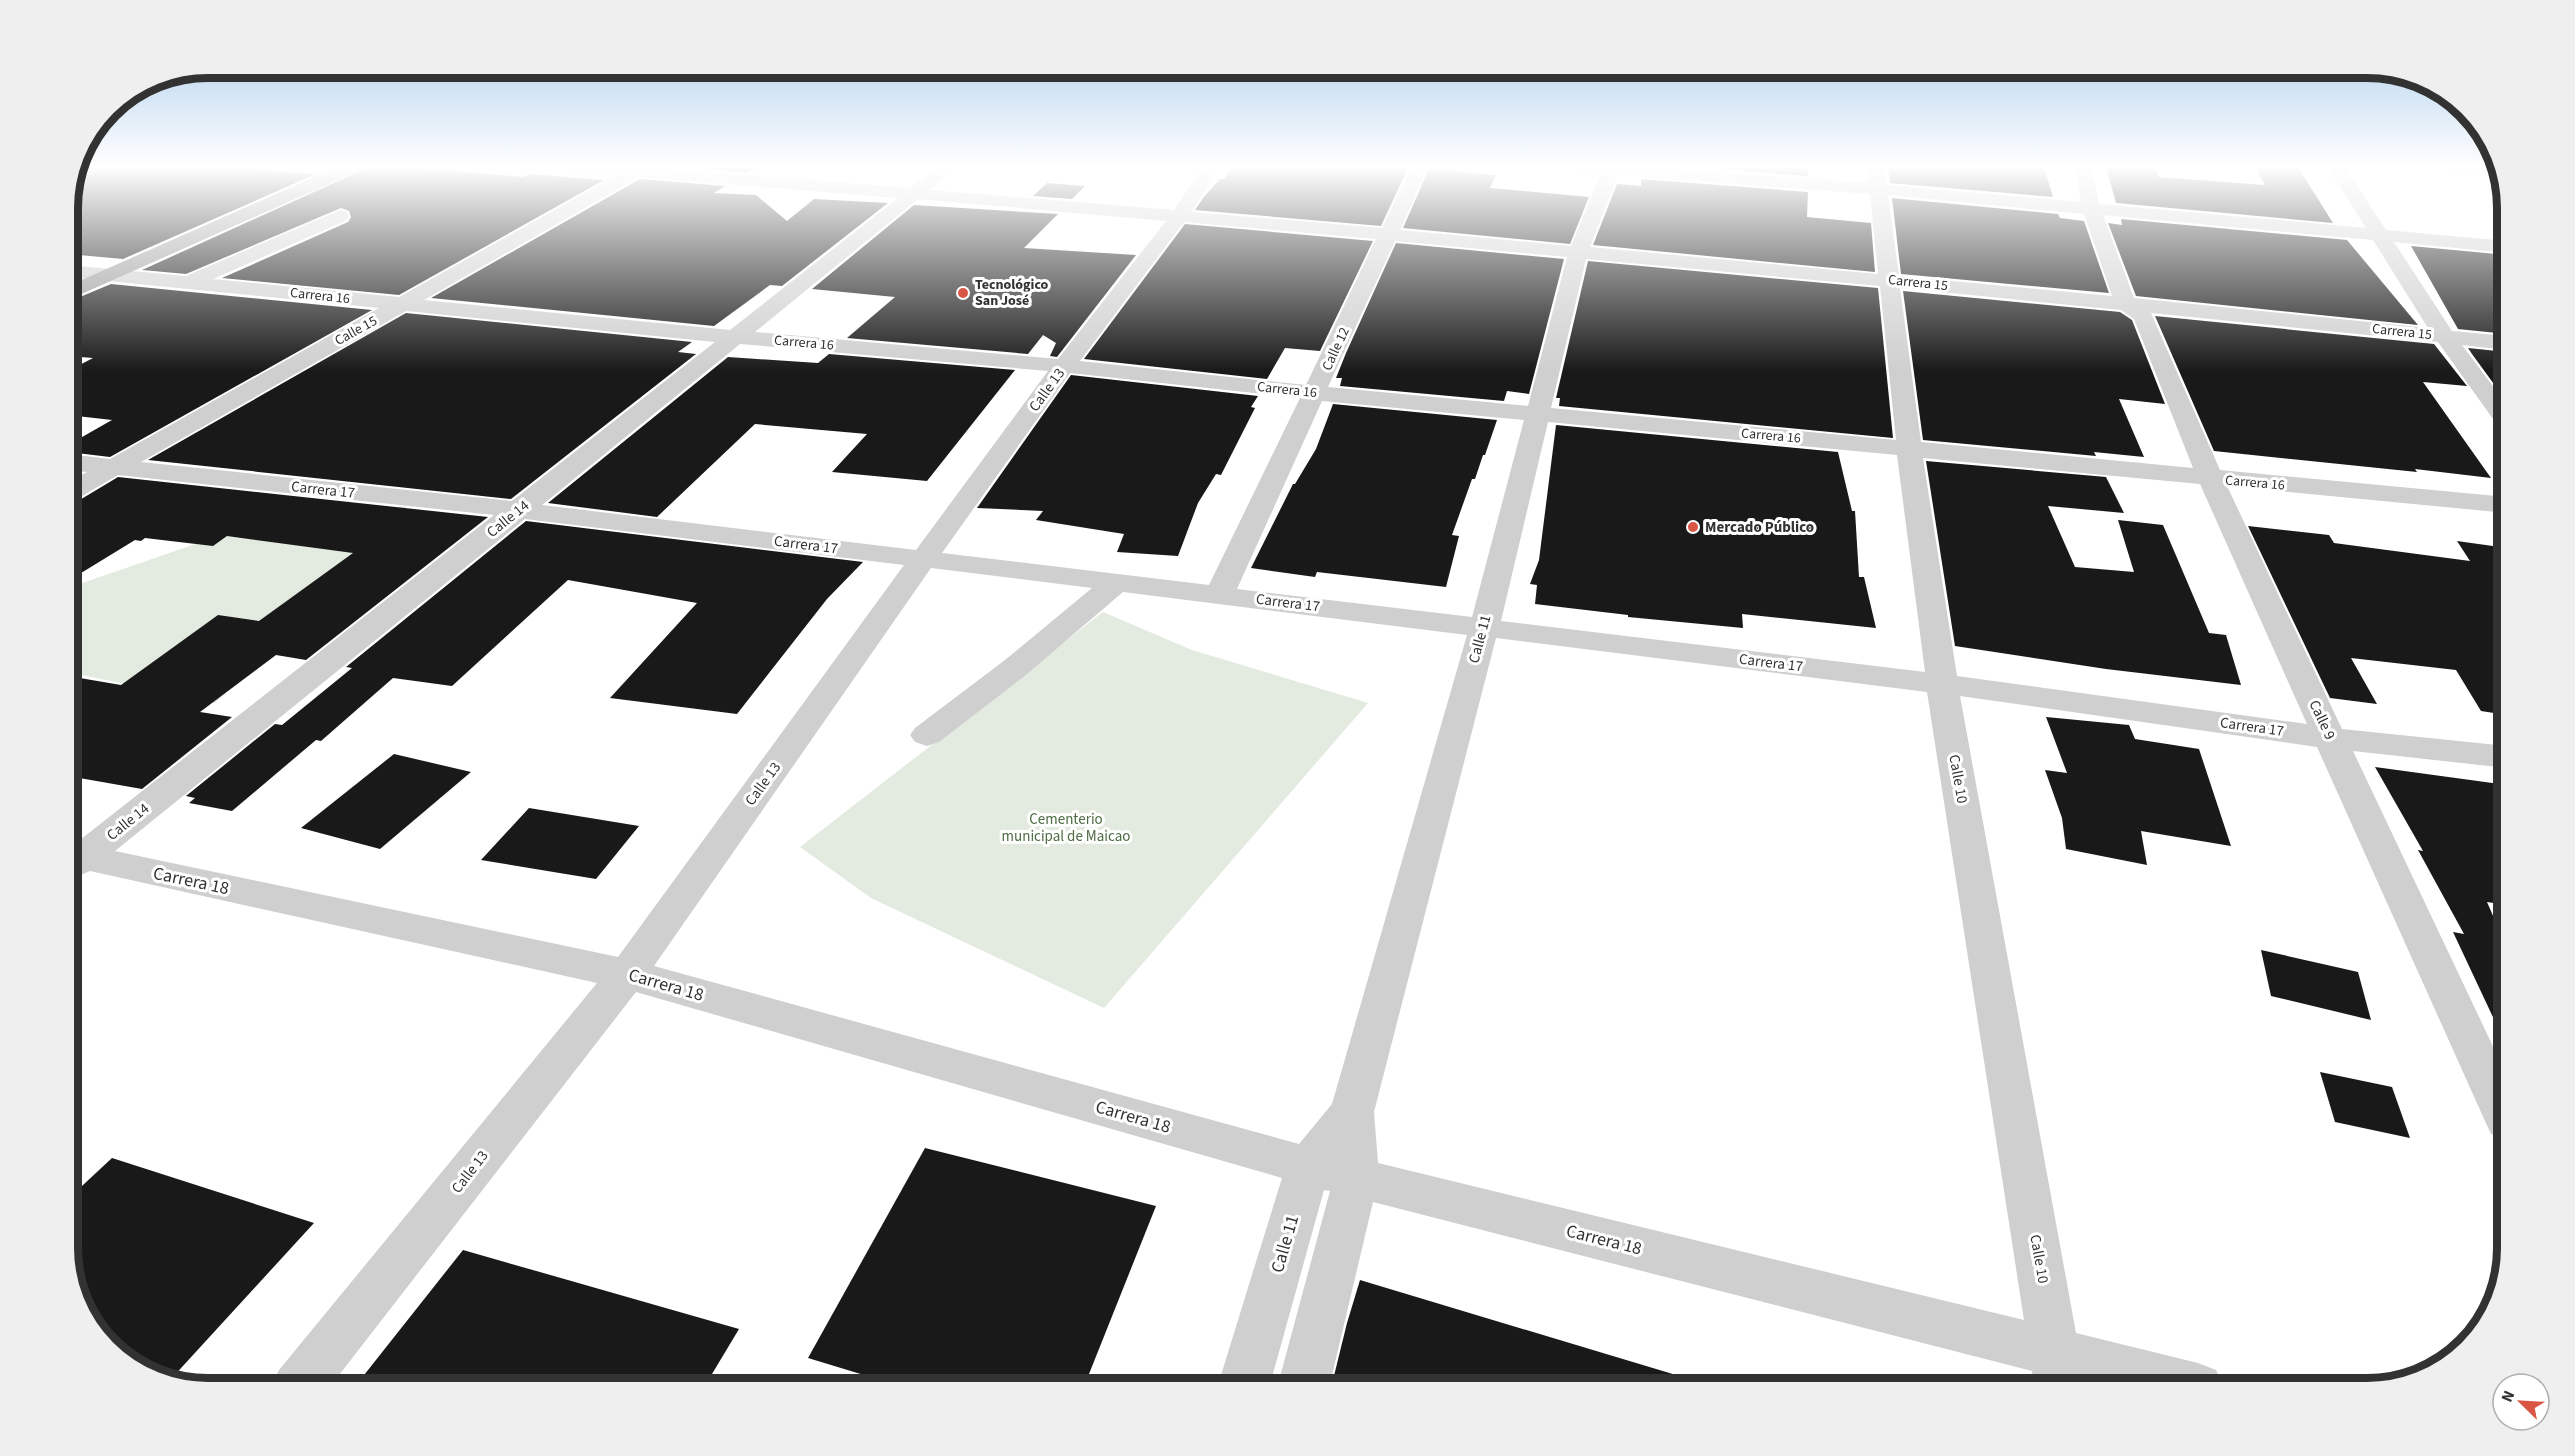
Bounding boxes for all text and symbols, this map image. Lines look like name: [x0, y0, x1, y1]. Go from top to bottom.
street label: Carrera 15: [1887, 270, 1949, 296]
place label: Tecnológico San José: [975, 275, 1049, 311]
street label: Carrera 16: [289, 283, 351, 309]
marker: Tecnológico San José: [956, 286, 970, 300]
street label: Calle 15: [331, 311, 381, 351]
street label: Carrera 15: [2371, 319, 2433, 345]
street label: Calle 12: [1317, 324, 1355, 374]
street label: Carrera 16: [773, 330, 835, 356]
street label: Calle 13: [1024, 364, 1070, 416]
street label: Carrera 16: [1256, 377, 1318, 403]
street label: Carrera 16: [1740, 423, 1802, 449]
street label: Carrera 16: [2224, 470, 2286, 496]
street label: Carrera 17: [290, 476, 356, 504]
street label: Calle 14: [482, 495, 534, 543]
place label: Mercado Público: [1705, 517, 1814, 538]
marker: Mercado Público: [1686, 520, 1700, 534]
street label: Carrera 17: [773, 531, 839, 559]
street label: Carrera 17: [1255, 589, 1321, 617]
street label: Calle 11: [1463, 613, 1497, 665]
street label: Carrera 17: [1738, 649, 1804, 677]
street label: Calle 9: [2304, 697, 2340, 743]
street label: Carrera 17: [2219, 712, 2285, 742]
street label: Calle 10: [1943, 753, 1973, 805]
street label: Calle 13: [740, 758, 786, 810]
street label: Calle 14: [102, 798, 154, 846]
park label: Cementerio municipal de Maicao: [1002, 809, 1130, 847]
street label: Carrera 18: [151, 861, 231, 901]
street label: Carrera 18: [626, 962, 706, 1008]
street label: Carrera 18: [1093, 1094, 1173, 1140]
street label: Calle 13: [447, 1146, 493, 1198]
street label: Calle 11: [1265, 1212, 1305, 1276]
street label: Carrera 18: [1564, 1219, 1644, 1261]
street label: Calle 10: [2024, 1233, 2054, 1285]
north arrow: [2491, 1372, 2551, 1432]
text: N: [2496, 1387, 2520, 1406]

